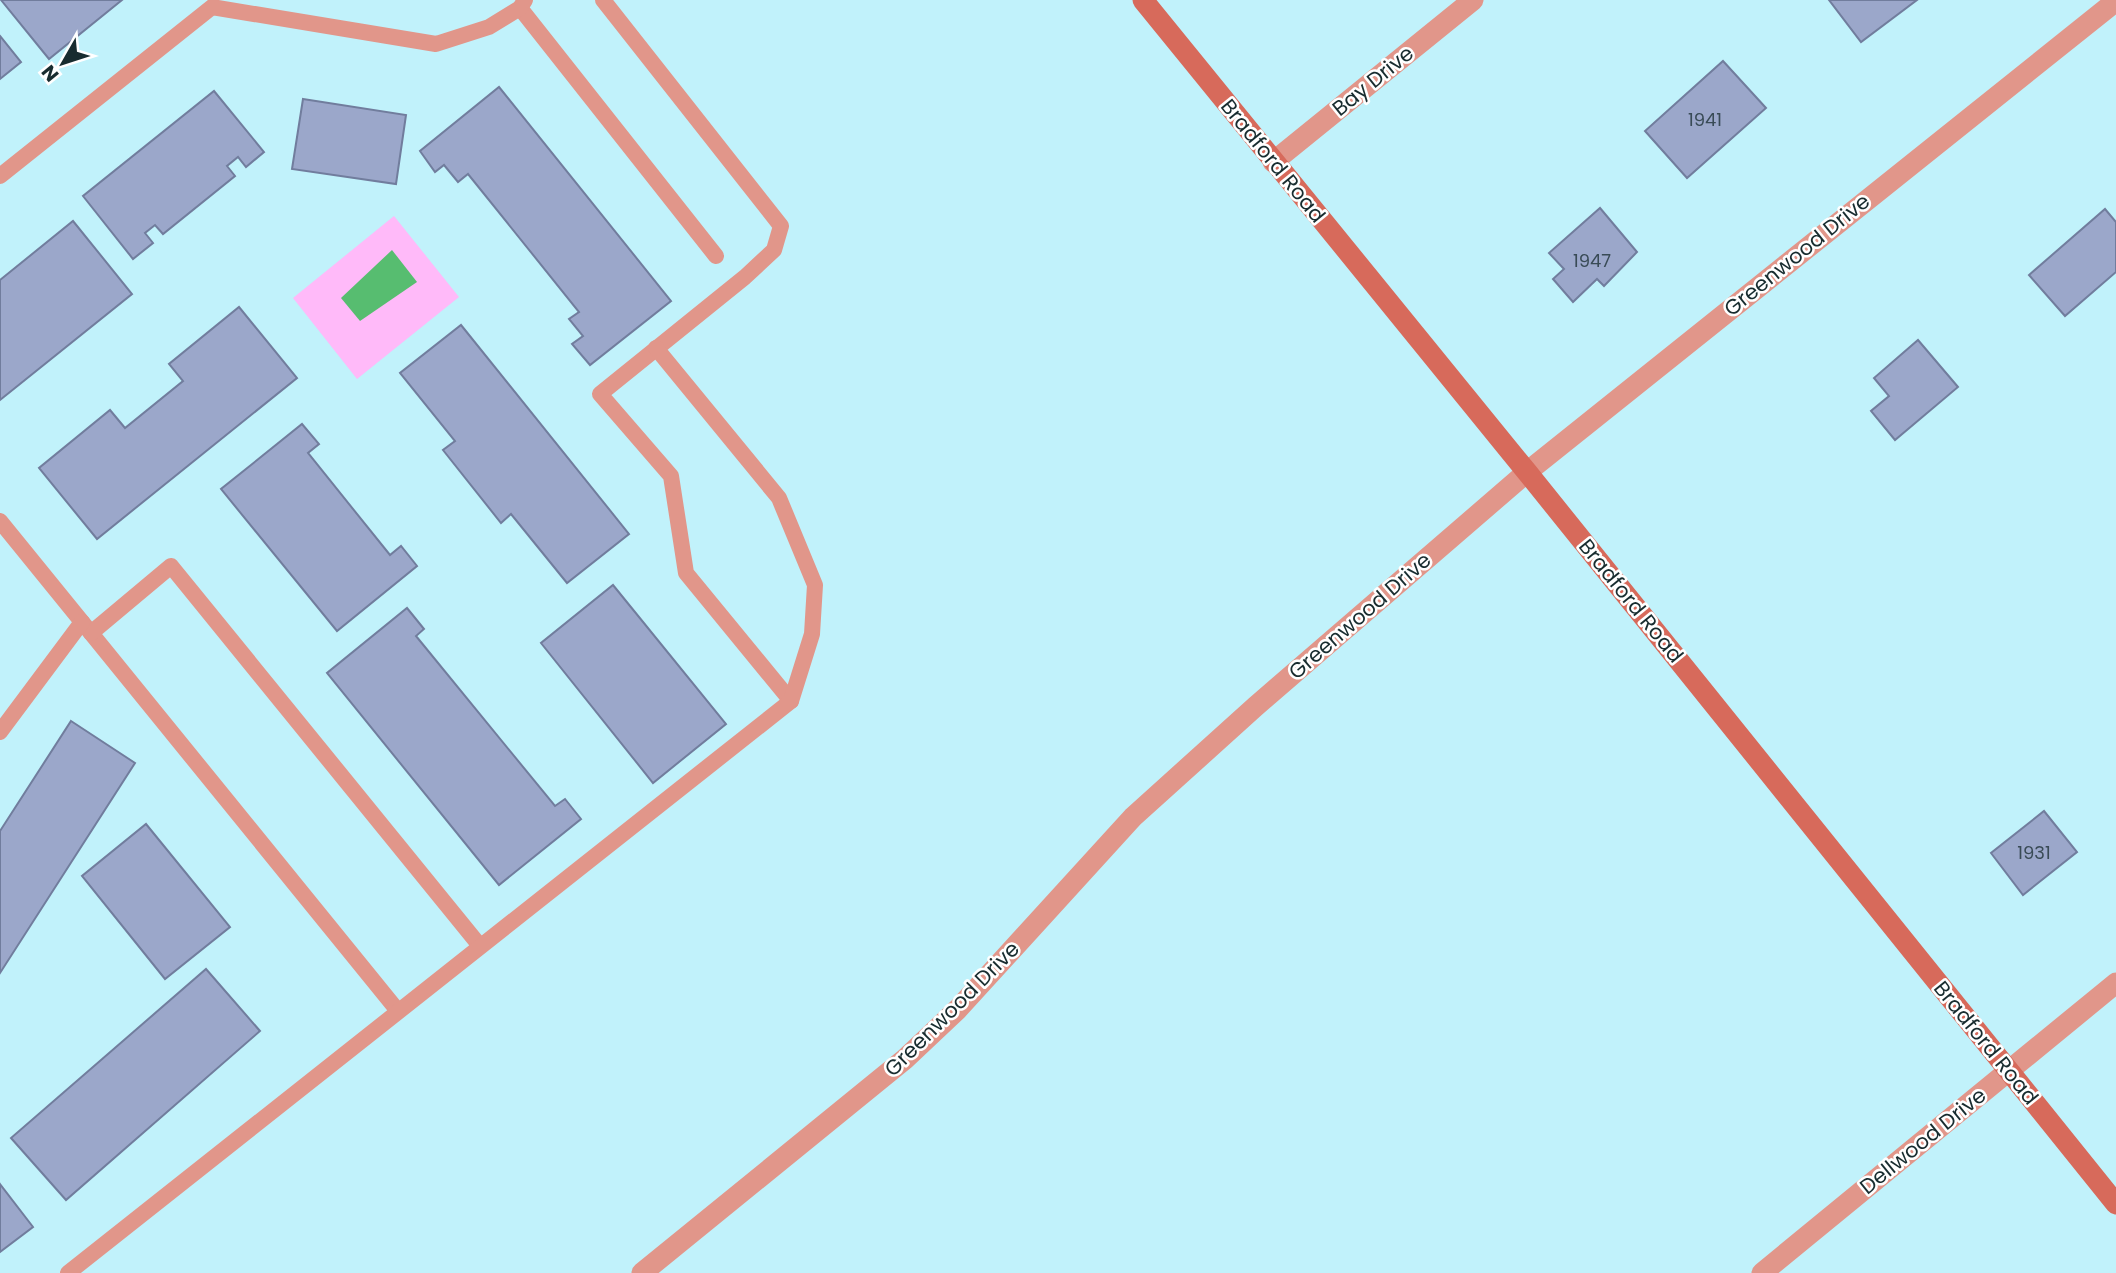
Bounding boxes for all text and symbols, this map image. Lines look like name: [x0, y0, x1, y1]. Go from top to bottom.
north arrow: [28, 28, 98, 98]
street label: Bay Drive: [1326, 39, 1420, 122]
text: N: [35, 59, 65, 87]
street label: Bradford Road: [1214, 93, 1332, 229]
house number: 1941: [1688, 107, 1722, 132]
street label: Greenwood Drive: [1718, 187, 1876, 323]
house number: 1947: [1573, 248, 1611, 273]
street label: Bradford Road: [1572, 533, 1690, 669]
street label: Greenwood Drive: [1282, 546, 1437, 686]
house number: 1931: [2017, 840, 2051, 865]
street label: Greenwood Drive: [878, 935, 1026, 1083]
street label: Bradford Road: [1927, 975, 2045, 1111]
street label: Dellwood Drive: [1853, 1081, 1992, 1201]

